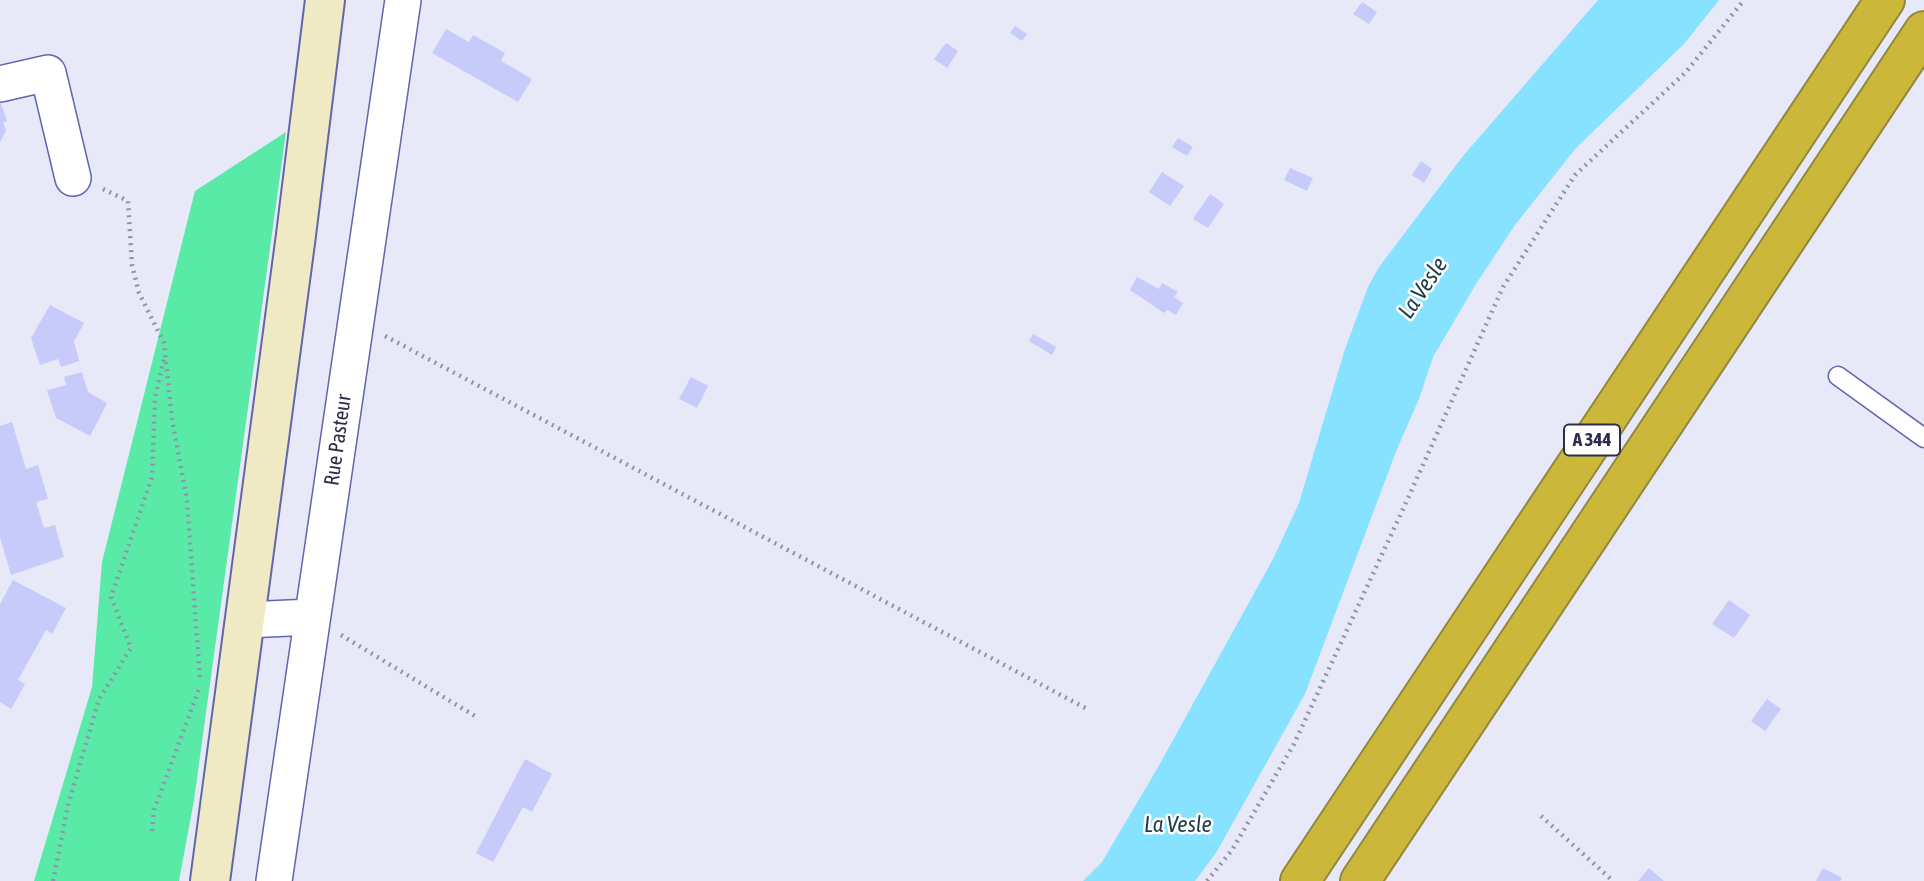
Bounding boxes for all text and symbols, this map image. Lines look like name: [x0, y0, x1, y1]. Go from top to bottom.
water label: La Vesle: [1393, 252, 1453, 324]
street label: Rue Pasteur: [319, 393, 357, 487]
road number: A 344: [1564, 424, 1620, 456]
water label: La Vesle: [1144, 811, 1212, 839]

